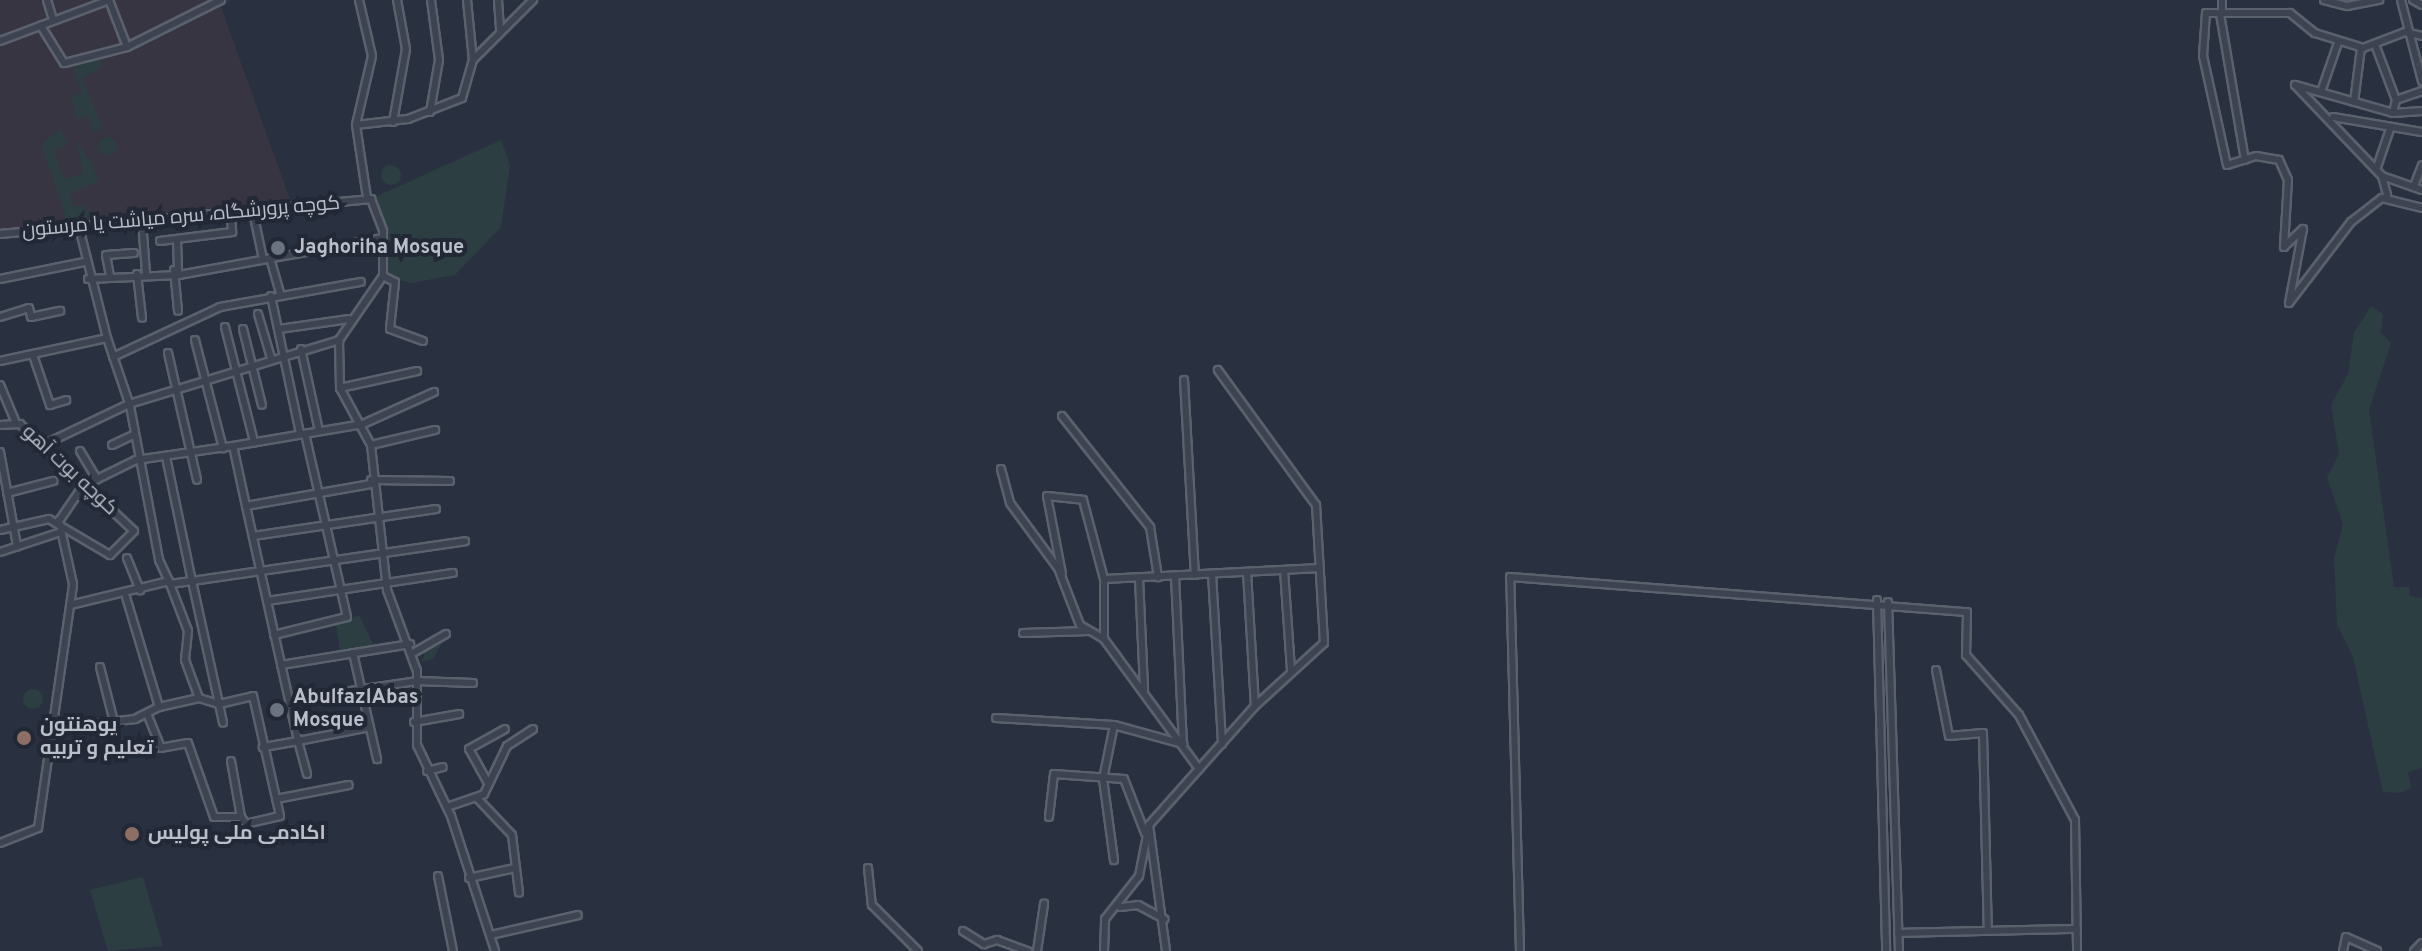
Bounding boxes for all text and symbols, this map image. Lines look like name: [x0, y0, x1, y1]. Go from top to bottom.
street label: کوچه پرورشگاه، سره میاشت یا مرستون: [21, 192, 341, 244]
place label: Jaghoriha Mosque: [294, 236, 464, 260]
marker: Jaghoriha Mosque: [269, 239, 287, 257]
street label: کوچه بوت آهو: [16, 421, 122, 521]
place label: AbulfazlAbas Mosque: [293, 686, 419, 733]
marker: AbulfazlAbas Mosque: [268, 701, 286, 719]
place label: پوهنتون تعلیم و تربیه: [40, 714, 153, 761]
marker: پوهنتون تعلیم و تربیه: [15, 729, 33, 747]
place label: اکادمی ملی پولیس: [148, 822, 326, 846]
marker: اکادمی ملی پولیس: [123, 825, 141, 843]

